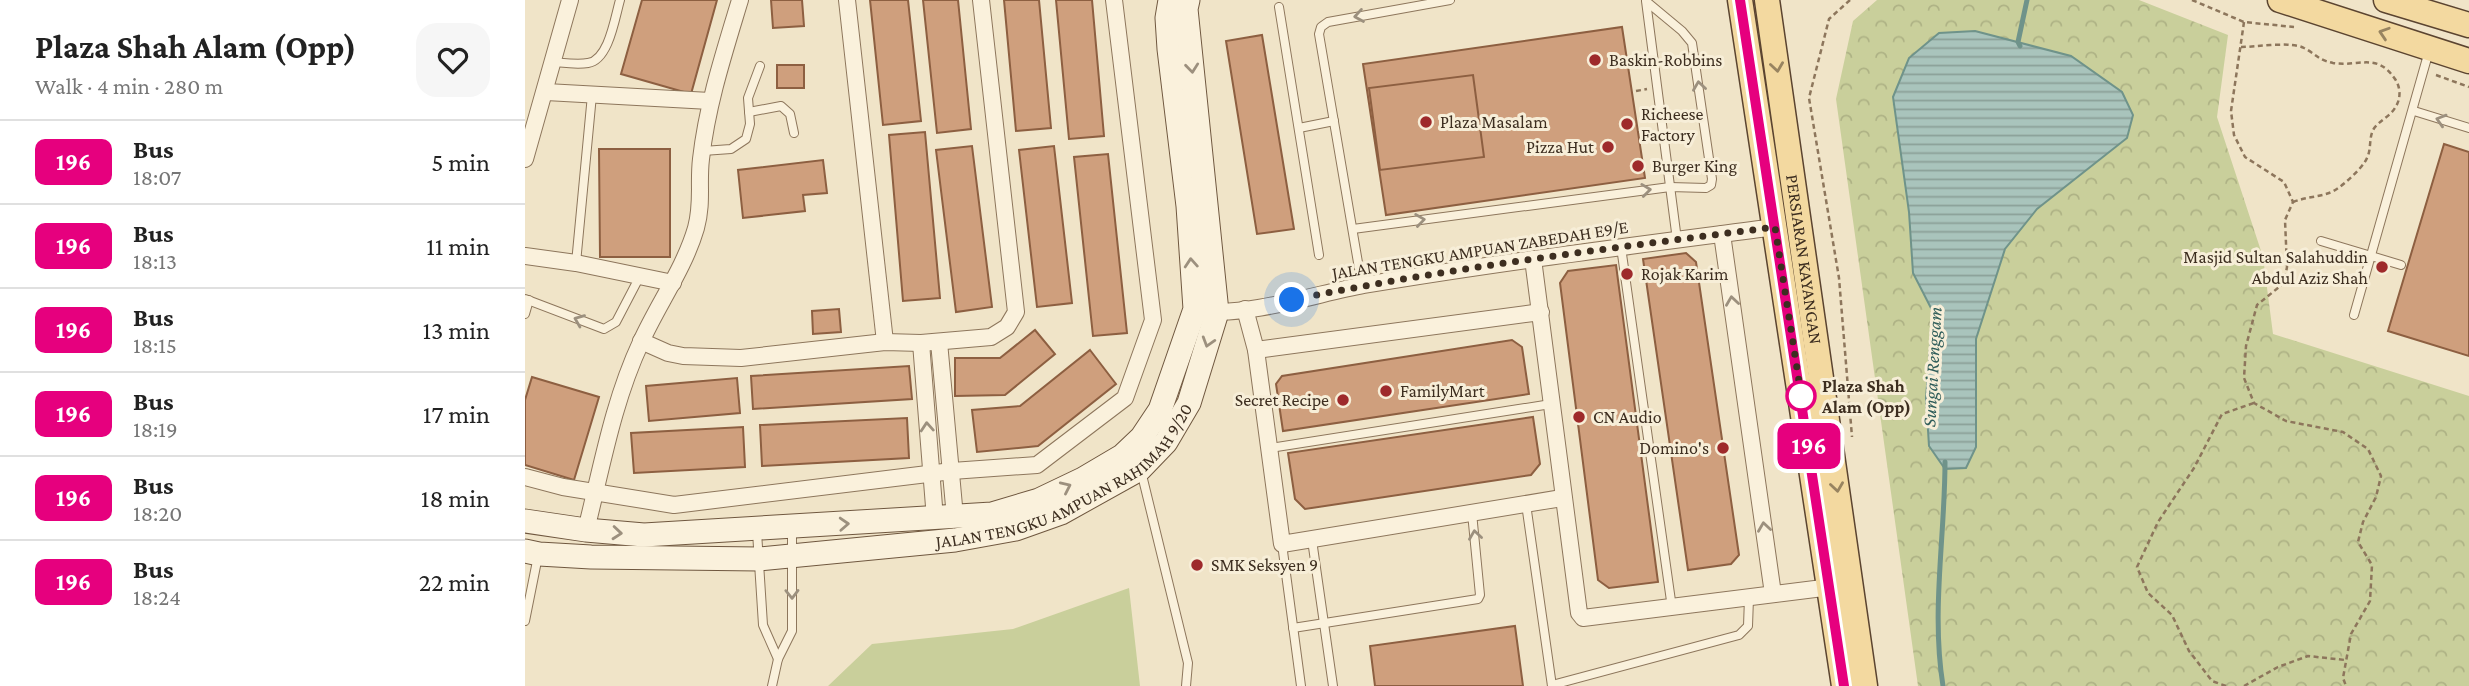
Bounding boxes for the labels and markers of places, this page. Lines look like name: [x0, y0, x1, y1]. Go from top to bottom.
place label: Baskin-Robbins: [1609, 50, 1722, 70]
marker: Baskin-Robbins: [1587, 52, 1603, 68]
place label: Richeese Factory: [1641, 104, 1704, 145]
place label: Plaza Masalam: [1440, 112, 1548, 132]
marker: Plaza Masalam: [1418, 114, 1434, 130]
marker: Richeese Factory: [1619, 116, 1635, 132]
place label: Pizza Hut: [1526, 137, 1595, 157]
marker: Pizza Hut: [1600, 139, 1616, 155]
place label: Burger King: [1652, 156, 1737, 176]
marker: Burger King: [1630, 158, 1646, 174]
place label: Masjid Sultan Salahuddin Abdul Aziz Shah: [2183, 247, 2368, 288]
marker: Masjid Sultan Salahuddin Abdul Aziz Shah: [2374, 259, 2390, 275]
place label: Rojak Karim: [1641, 264, 1729, 285]
marker: Rojak Karim: [1619, 266, 1635, 282]
place label: Plaza Shah Alam (Opp): [1821, 376, 1911, 418]
place label: FamilyMart: [1400, 381, 1486, 401]
marker: Plaza Shah Alam (Opp): [1786, 381, 1816, 411]
marker: FamilyMart: [1378, 383, 1394, 399]
place label: Secret Recipe: [1235, 390, 1329, 410]
marker: Secret Recipe: [1335, 392, 1351, 408]
place label: CN Audio: [1593, 407, 1662, 427]
marker: CN Audio: [1571, 409, 1587, 425]
place label: Domino's: [1639, 438, 1709, 458]
marker: Domino's: [1715, 440, 1731, 456]
place label: SMK Seksyen 9: [1211, 555, 1318, 575]
marker: SMK Seksyen 9: [1189, 557, 1205, 573]

